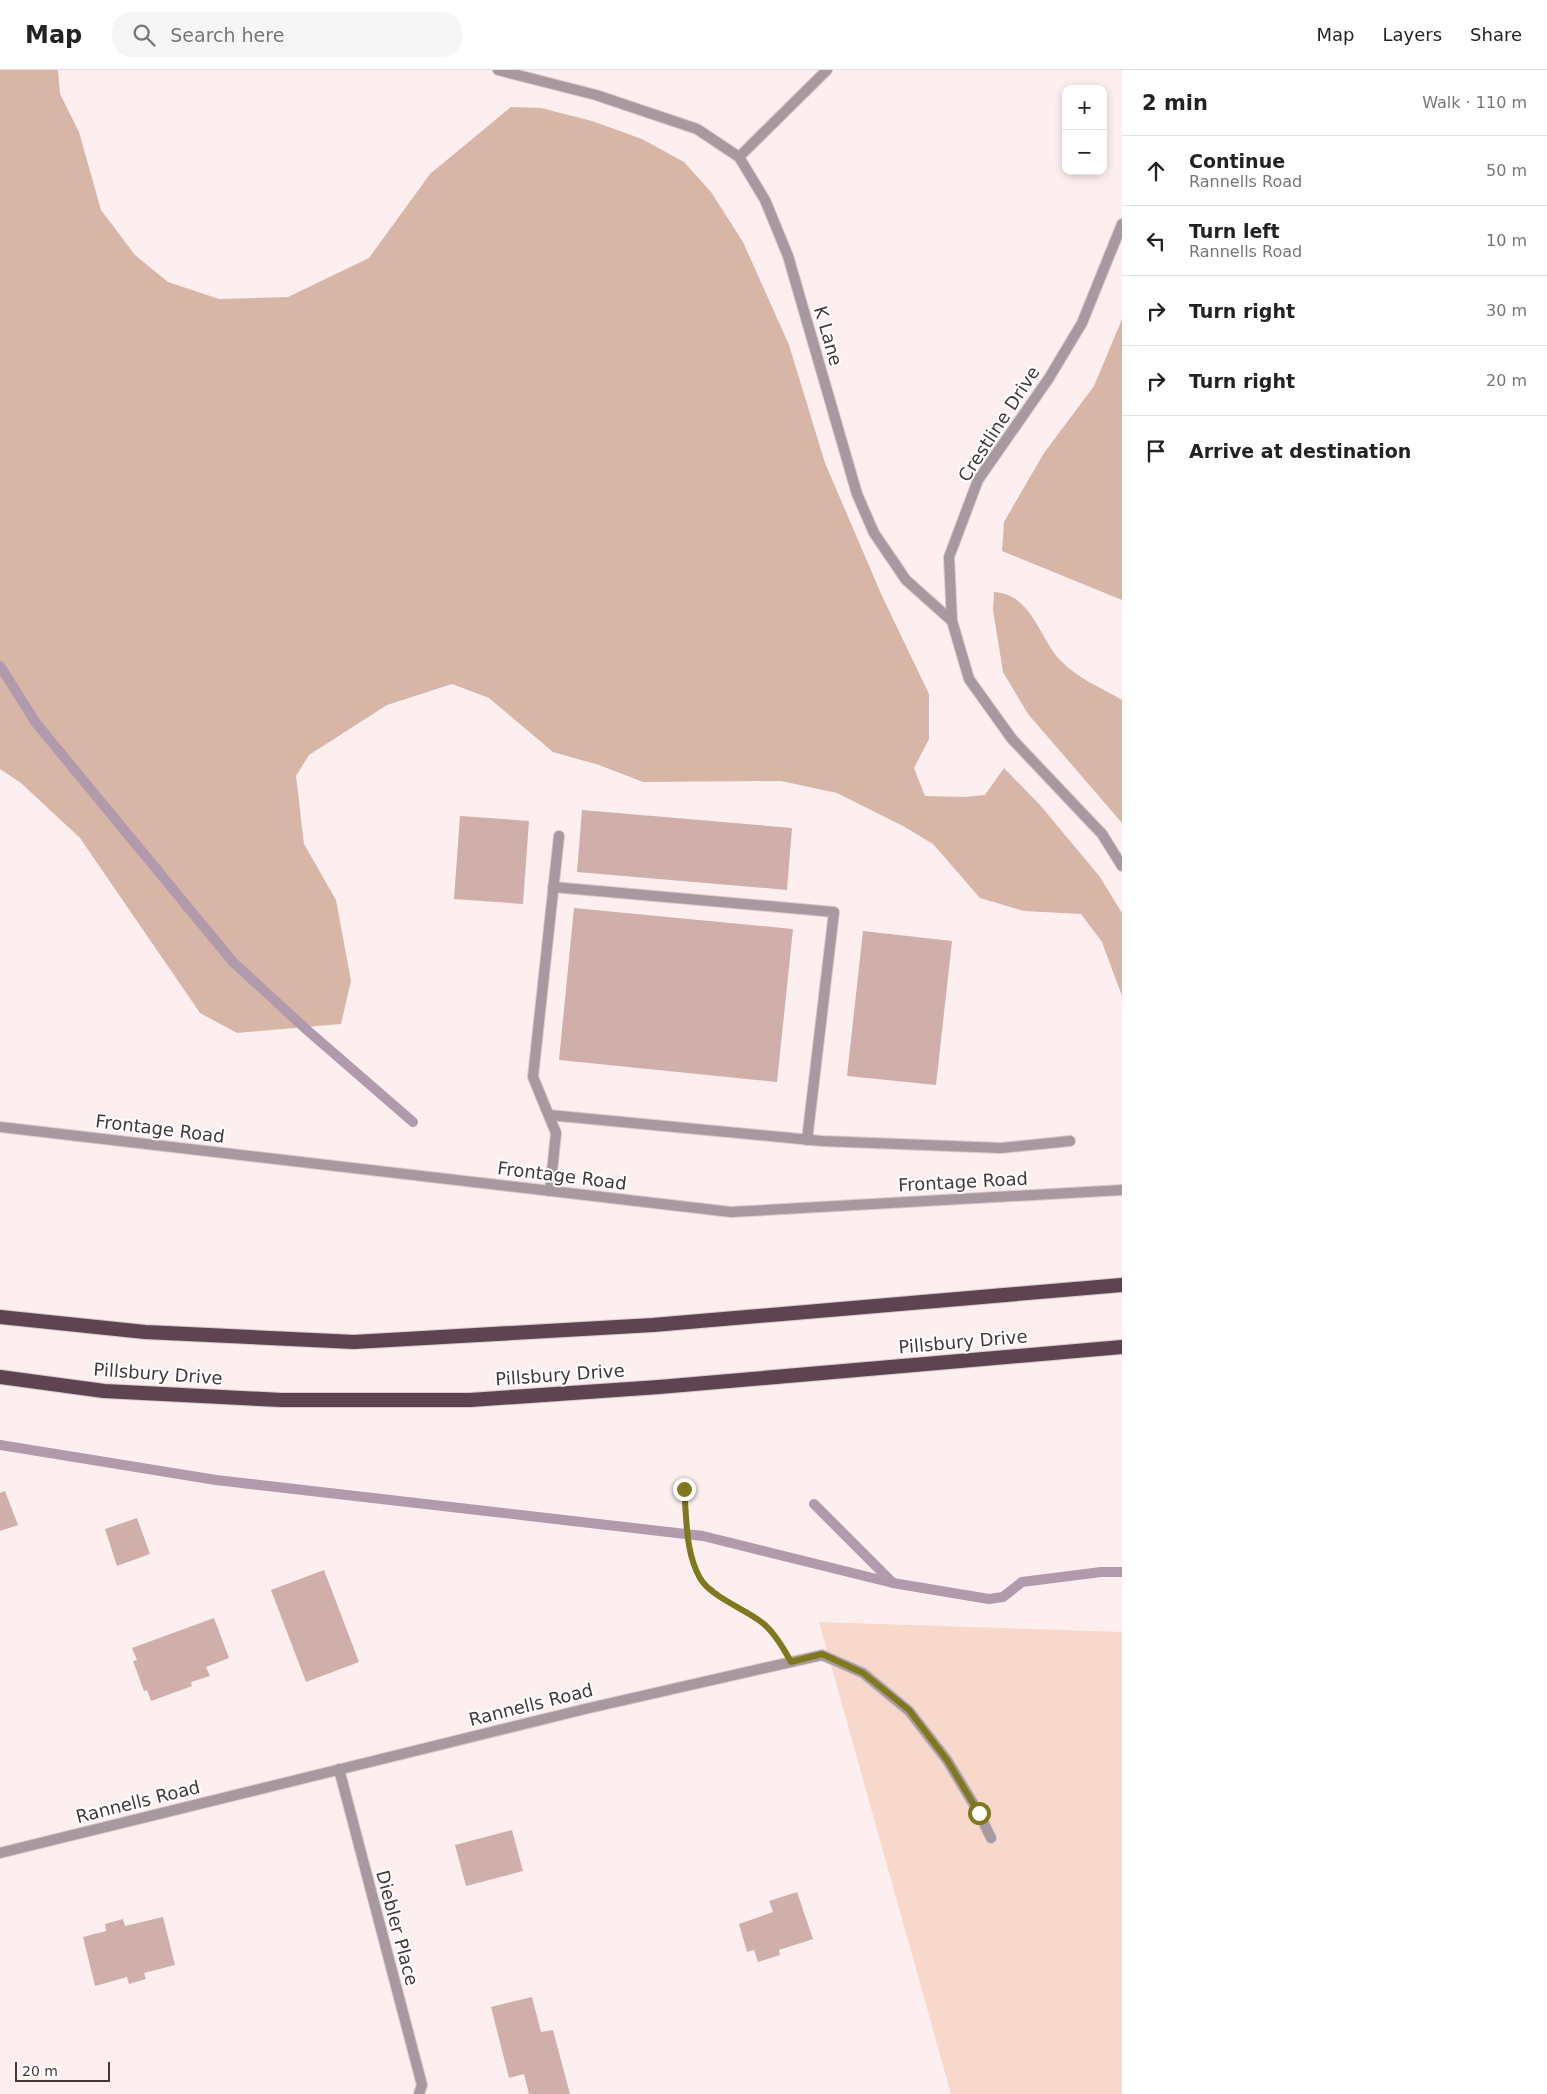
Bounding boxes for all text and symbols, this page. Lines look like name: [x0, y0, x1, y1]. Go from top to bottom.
search box: [112, 12, 462, 57]
text: Map: [25, 21, 82, 49]
icon: search: [130, 21, 158, 49]
text: Search here: [170, 24, 284, 46]
text: Map: [1316, 24, 1354, 45]
text: Layers: [1382, 24, 1442, 45]
text: Share: [1470, 24, 1522, 45]
map controls: [1062, 85, 1107, 175]
button: +: [1062, 85, 1107, 130]
text: 2 min: [1142, 91, 1208, 115]
text: Walk · 110 m: [1422, 93, 1527, 112]
button: −: [1062, 130, 1107, 175]
text: Continue: [1189, 150, 1285, 172]
icon: ahead: [1142, 157, 1170, 185]
text: 50 m: [1486, 161, 1527, 180]
text: Rannells Road: [1189, 172, 1302, 191]
text: Turn left: [1189, 220, 1280, 242]
icon: left: [1142, 227, 1170, 255]
text: 10 m: [1486, 231, 1527, 250]
text: Rannells Road: [1189, 242, 1302, 261]
icon: right: [1142, 297, 1170, 325]
text: Turn right: [1189, 300, 1295, 322]
text: 30 m: [1486, 301, 1527, 320]
street label: K Lane: [810, 304, 847, 368]
street label: Crestline Drive: [953, 362, 1044, 485]
icon: right: [1142, 367, 1170, 395]
text: Turn right: [1189, 370, 1295, 392]
text: 20 m: [1486, 371, 1527, 390]
icon: arrive: [1142, 437, 1170, 465]
text: Arrive at destination: [1189, 440, 1411, 462]
street label: Frontage Road: [94, 1110, 226, 1147]
street label: Frontage Road: [496, 1157, 628, 1194]
street label: Frontage Road: [898, 1168, 1028, 1195]
street label: Pillsbury Drive: [898, 1325, 1028, 1358]
street label: Pillsbury Drive: [93, 1359, 223, 1388]
street label: Pillsbury Drive: [495, 1360, 625, 1389]
route end: [673, 1478, 696, 1501]
street label: Rannells Road: [467, 1679, 595, 1730]
street label: Rannells Road: [74, 1776, 202, 1827]
route start: [968, 1802, 991, 1825]
street label: Diebler Place: [372, 1868, 423, 1988]
scale bar: [15, 2059, 110, 2082]
text: 20 m: [22, 2063, 58, 2079]

